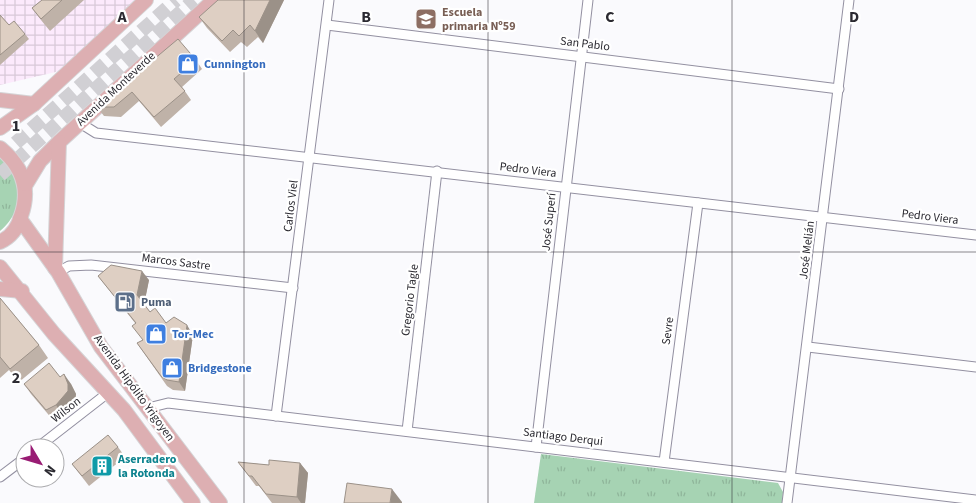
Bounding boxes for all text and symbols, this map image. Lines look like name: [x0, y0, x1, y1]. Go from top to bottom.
place label: Escuela primaria Nº59: [442, 4, 516, 35]
text: A: [116, 6, 127, 28]
text: B: [361, 6, 371, 28]
text: C: [605, 6, 615, 28]
text: D: [849, 6, 859, 28]
school or university icon: Escuela primaria Nº59: [414, 7, 438, 31]
street label: San Pablo: [559, 33, 611, 55]
street label: Avenida Monteverde: [73, 48, 159, 130]
shop icon: Cunnington: [176, 52, 200, 76]
place label: Cunnington: [204, 56, 266, 73]
text: 1: [12, 115, 20, 137]
street label: Pedro Viera: [499, 158, 557, 182]
street label: Carlos Viel: [279, 179, 303, 233]
street label: José Superí: [538, 191, 561, 252]
street label: Pedro Viera: [901, 205, 959, 229]
street label: José Melián: [795, 220, 819, 280]
street label: Marcos Sastre: [141, 249, 211, 275]
street label: Gregorio Tagle: [397, 263, 423, 337]
fuel station icon: Puma: [113, 290, 137, 314]
place label: Puma: [141, 294, 172, 311]
street label: Sevre: [658, 316, 678, 346]
shop icon: Tor-Mec: [144, 322, 168, 346]
place label: Tor-Mec: [172, 326, 214, 343]
street label: Avenida Hipólito Yrigoyen: [89, 331, 179, 445]
shop icon: Bridgestone: [160, 356, 184, 380]
place label: Bridgestone: [188, 360, 252, 377]
text: 2: [12, 367, 20, 389]
street label: Wilson: [48, 393, 84, 427]
street label: Santiago Derqui: [522, 424, 604, 450]
north arrow: [15, 438, 65, 488]
place label: Aserradero la Rotonda: [117, 451, 177, 482]
building icon: Aserradero la Rotonda: [90, 454, 114, 478]
text: N: [39, 461, 60, 480]

